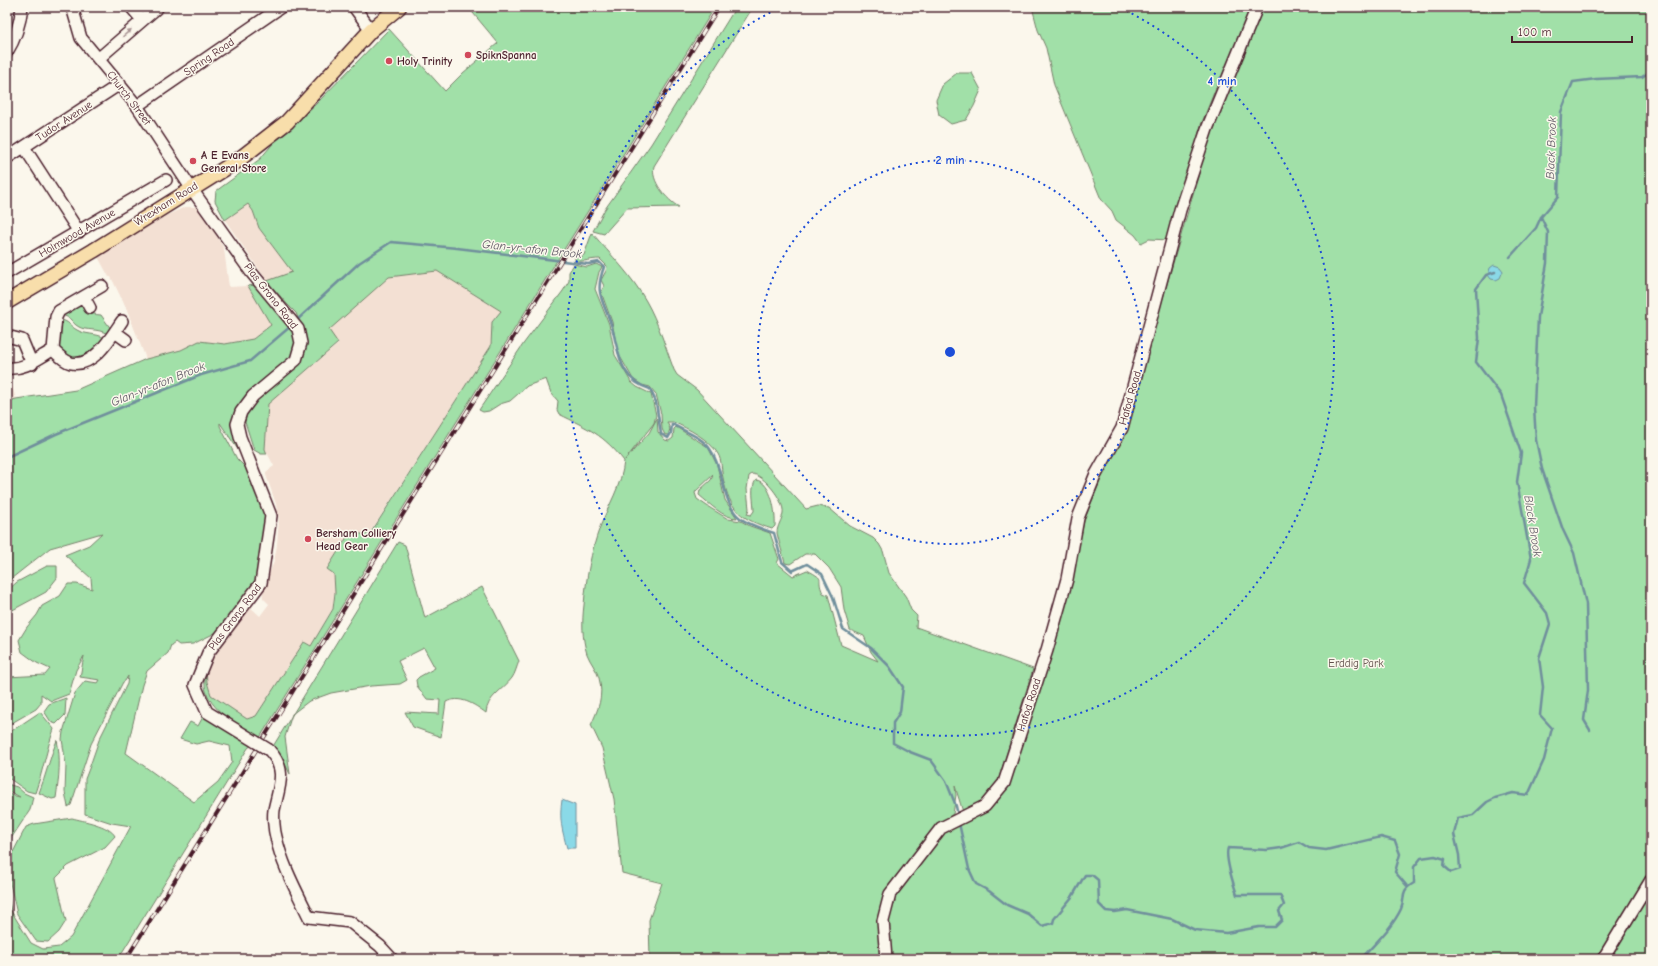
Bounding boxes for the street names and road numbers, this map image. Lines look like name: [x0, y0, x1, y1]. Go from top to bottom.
street label: Spring Road: [181, 35, 237, 79]
street label: Church Street: [104, 68, 154, 128]
street label: Tudor Avenue: [33, 98, 95, 144]
street label: Wrexham Road: [132, 179, 200, 229]
street label: Holmwood Avenue: [36, 206, 118, 260]
street label: Plas Grono Road: [241, 261, 301, 332]
street label: Hafod Road: [1116, 369, 1144, 427]
street label: Plas Grono Road: [206, 581, 264, 653]
street label: Hafod Road: [1014, 676, 1044, 733]

